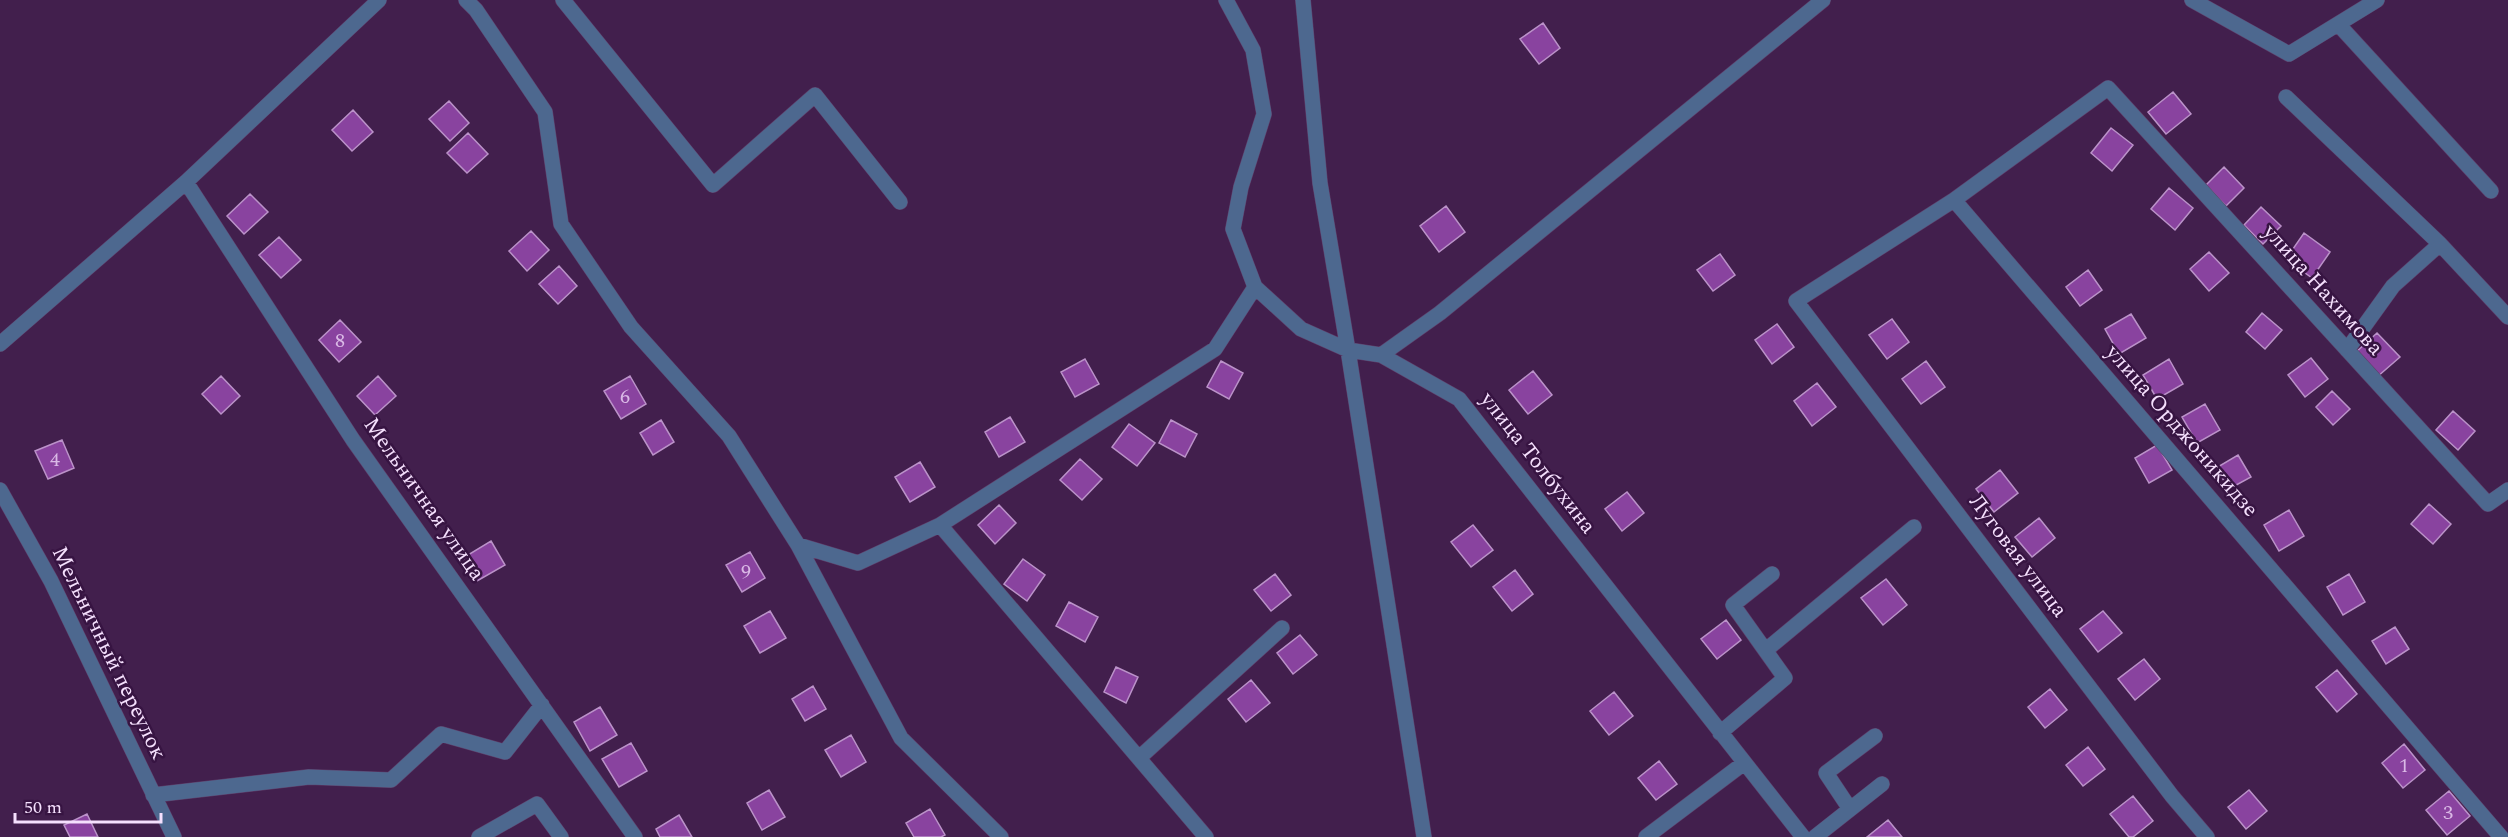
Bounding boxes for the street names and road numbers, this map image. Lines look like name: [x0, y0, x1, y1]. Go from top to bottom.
street label: улица Нахимова: [2254, 216, 2391, 363]
street label: улица Орджоникидзе: [2097, 337, 2266, 525]
street label: улица Толбухина: [1471, 384, 1604, 541]
street label: Мельничная улица: [355, 410, 493, 588]
street label: Луговая улица: [1961, 487, 2076, 625]
street label: Мельничный переулок: [43, 541, 175, 765]

